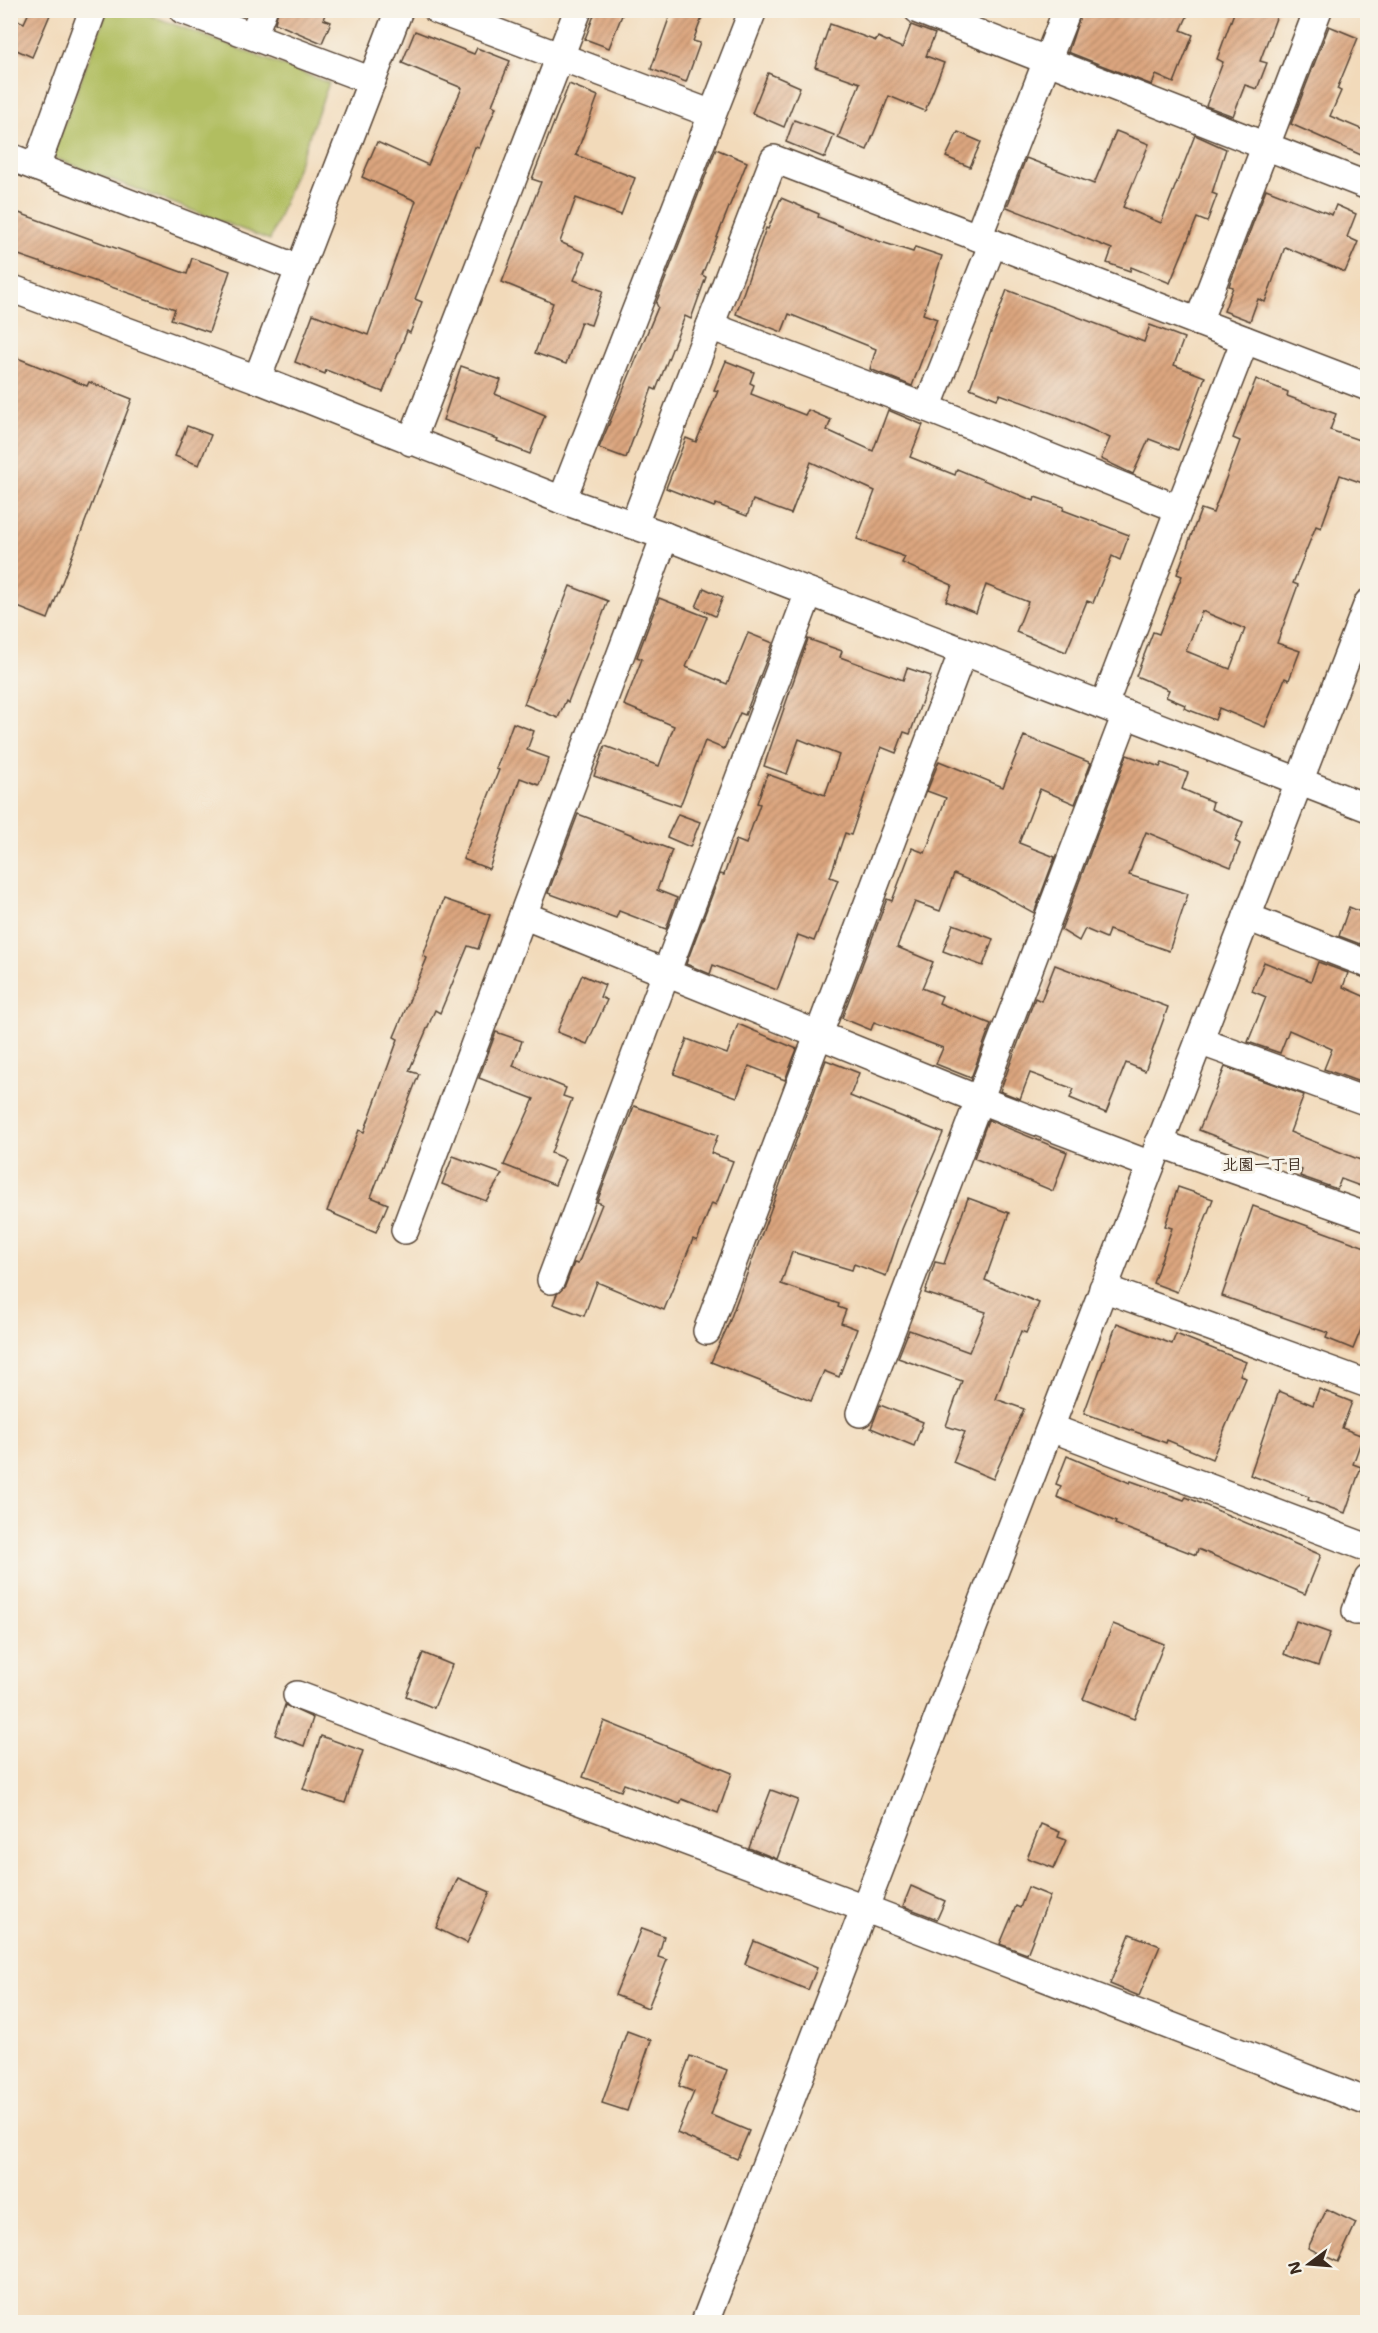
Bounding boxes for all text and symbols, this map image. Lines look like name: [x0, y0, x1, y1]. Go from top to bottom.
district label: 北園一丁目: [1222, 1154, 1302, 1175]
north arrow: [1279, 2234, 1339, 2294]
text: N: [1283, 2259, 1307, 2277]

